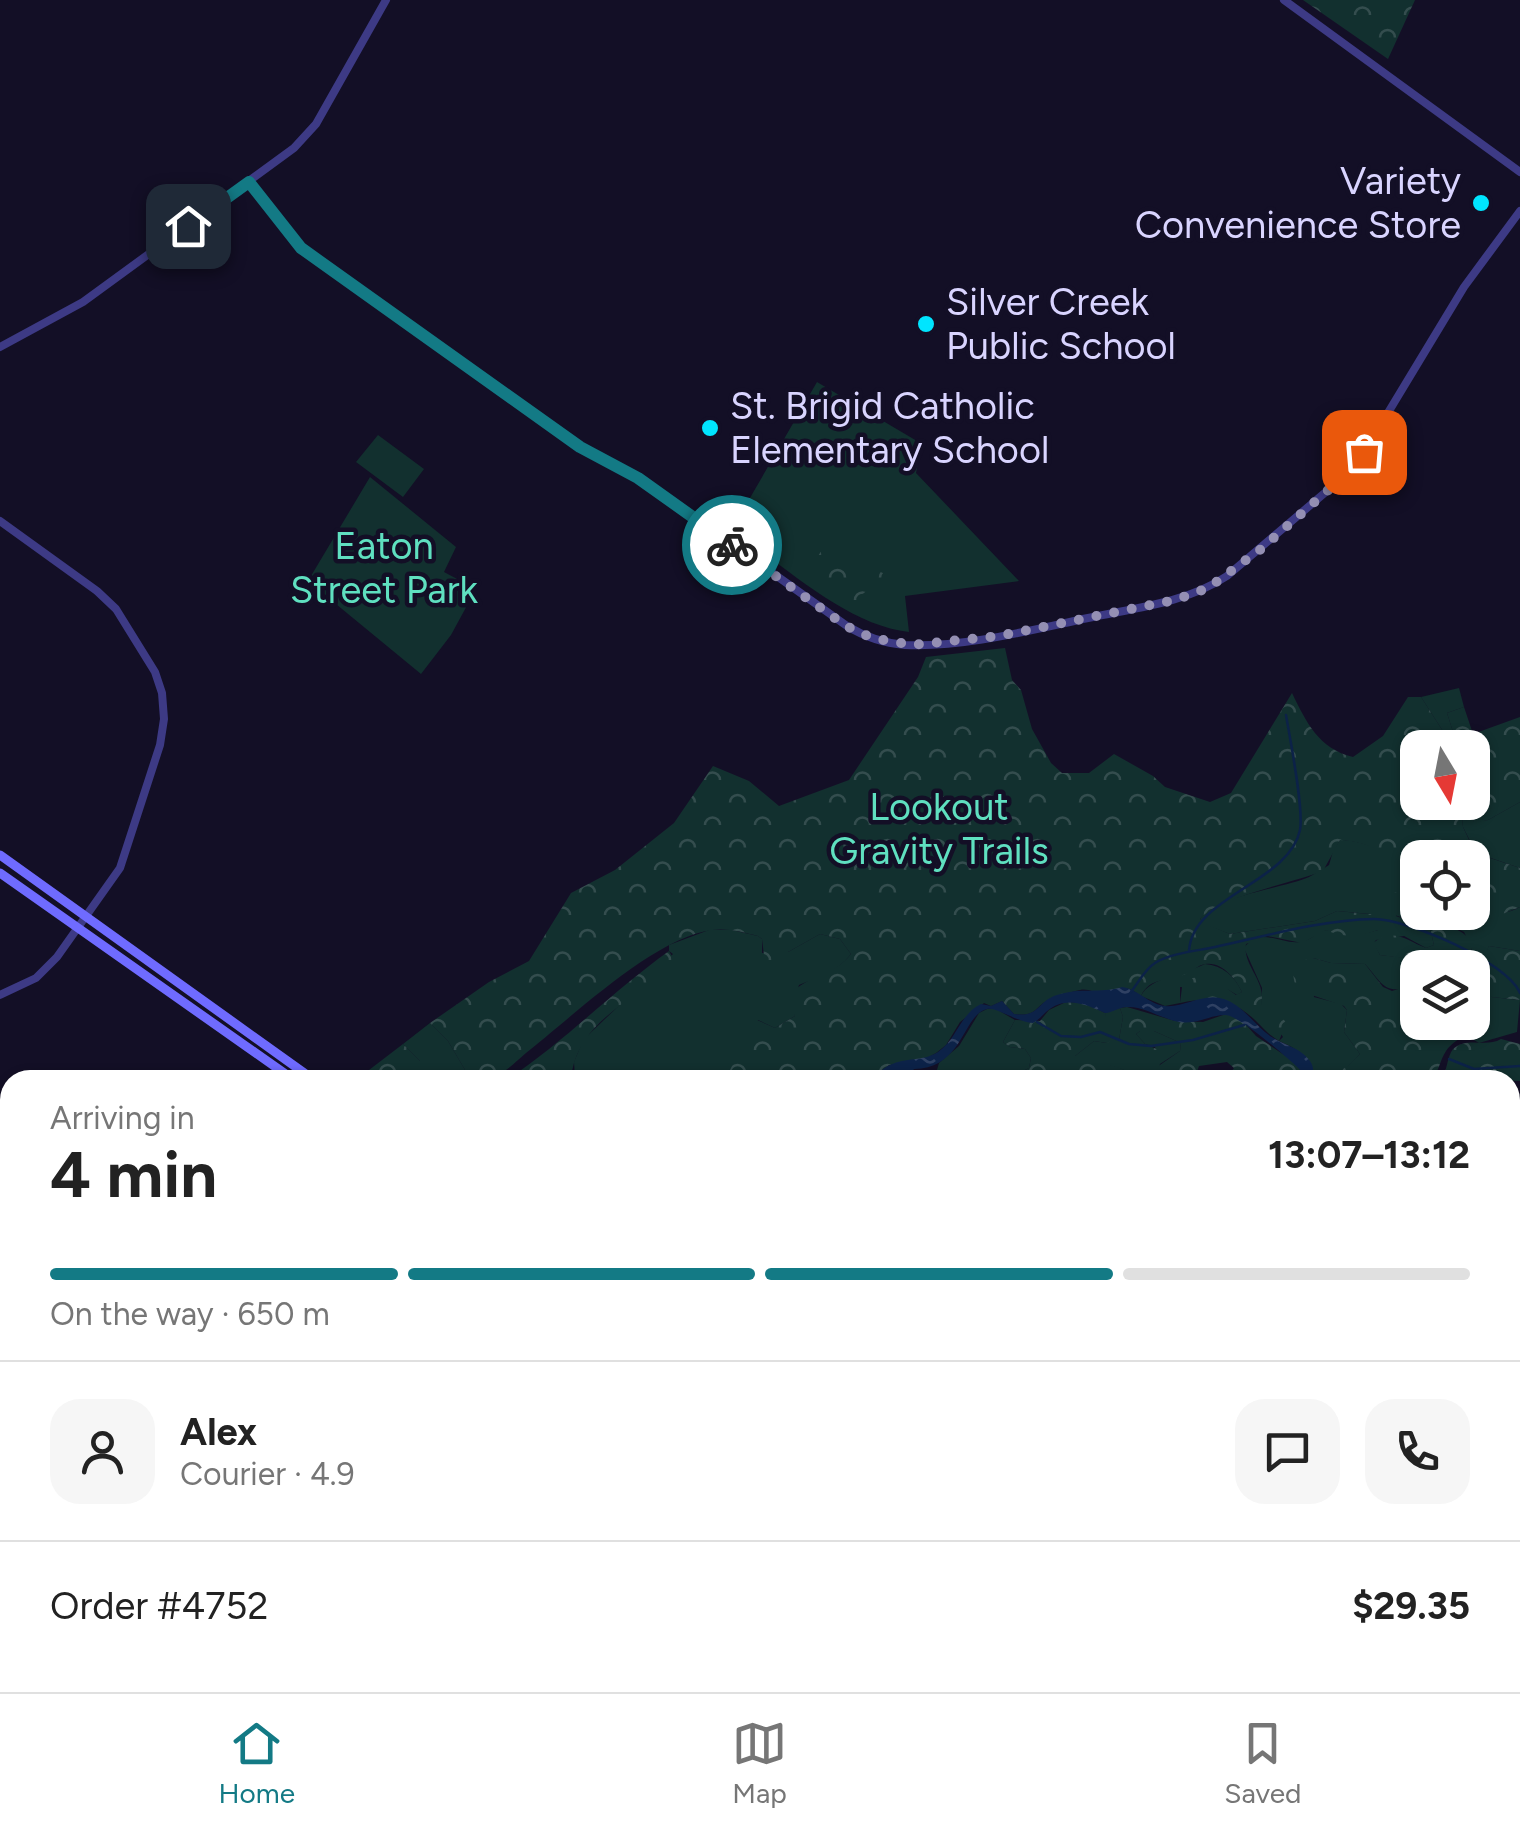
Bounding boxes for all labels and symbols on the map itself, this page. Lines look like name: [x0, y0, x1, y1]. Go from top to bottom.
place label: Variety Convenience Store: [1135, 158, 1461, 248]
pin: [146, 184, 231, 269]
marker: Variety Convenience Store: [1470, 192, 1492, 214]
place label: Silver Creek Public School: [946, 279, 1176, 369]
marker: Silver Creek Public School: [915, 313, 937, 335]
place label: St. Brigid Catholic Elementary School: [730, 383, 1049, 473]
pin: [1322, 410, 1407, 495]
marker: St. Brigid Catholic Elementary School: [699, 417, 721, 439]
courier: [682, 495, 782, 595]
park label: Eaton Street Park: [290, 523, 479, 613]
north arrow: [1400, 730, 1490, 820]
park label: Lookout Gravity Trails: [829, 784, 1049, 874]

